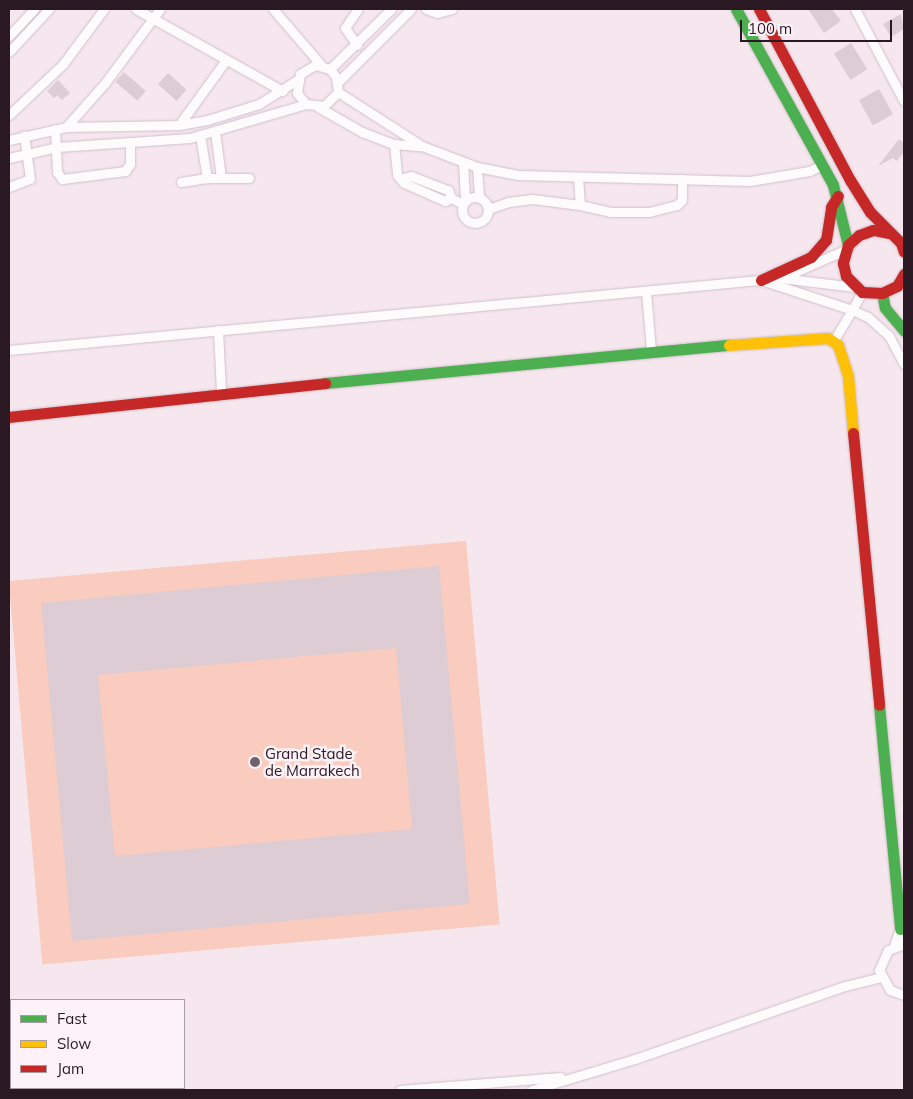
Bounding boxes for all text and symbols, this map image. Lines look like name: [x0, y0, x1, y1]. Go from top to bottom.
scale bar: [743, 10, 896, 42]
text: 100 m: [748, 19, 792, 38]
place label: Grand Stade de Marrakech: [265, 744, 360, 779]
marker: Grand Stade de Marrakech: [249, 756, 261, 768]
legend: [10, 999, 185, 1089]
text: Fast: [57, 1009, 87, 1028]
text: Slow: [57, 1034, 91, 1053]
text: Jam: [57, 1059, 84, 1078]

